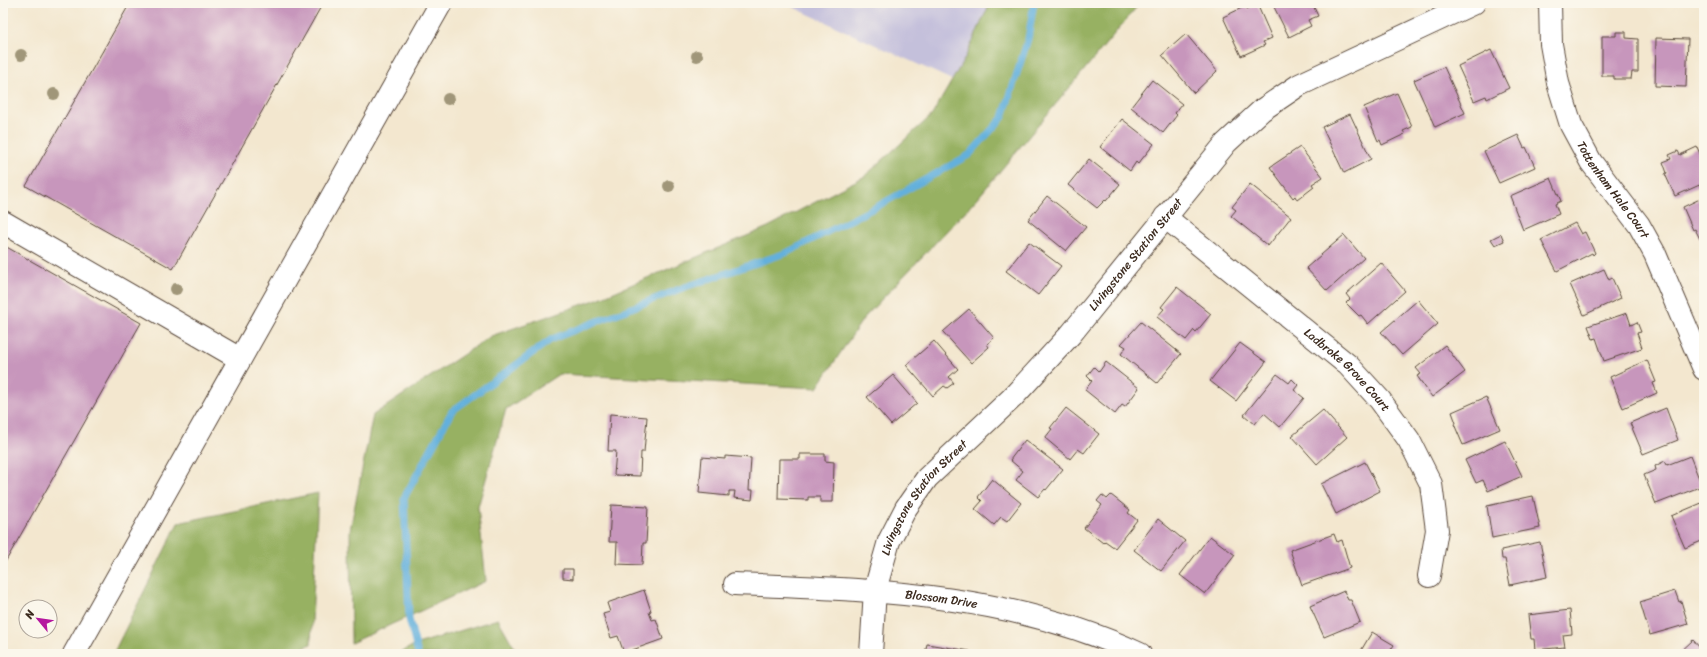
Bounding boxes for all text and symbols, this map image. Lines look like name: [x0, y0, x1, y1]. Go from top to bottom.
street label: Tottenham Hale Court: [1571, 137, 1656, 244]
street label: Livingstone Station Street: [1083, 192, 1189, 316]
street label: Ladbroke Grove Court: [1299, 322, 1396, 416]
street label: Livingstone Station Street: [874, 433, 974, 558]
street label: Blossom Drive: [904, 583, 979, 615]
north arrow: [18, 599, 58, 639]
text: N: [19, 606, 40, 623]

